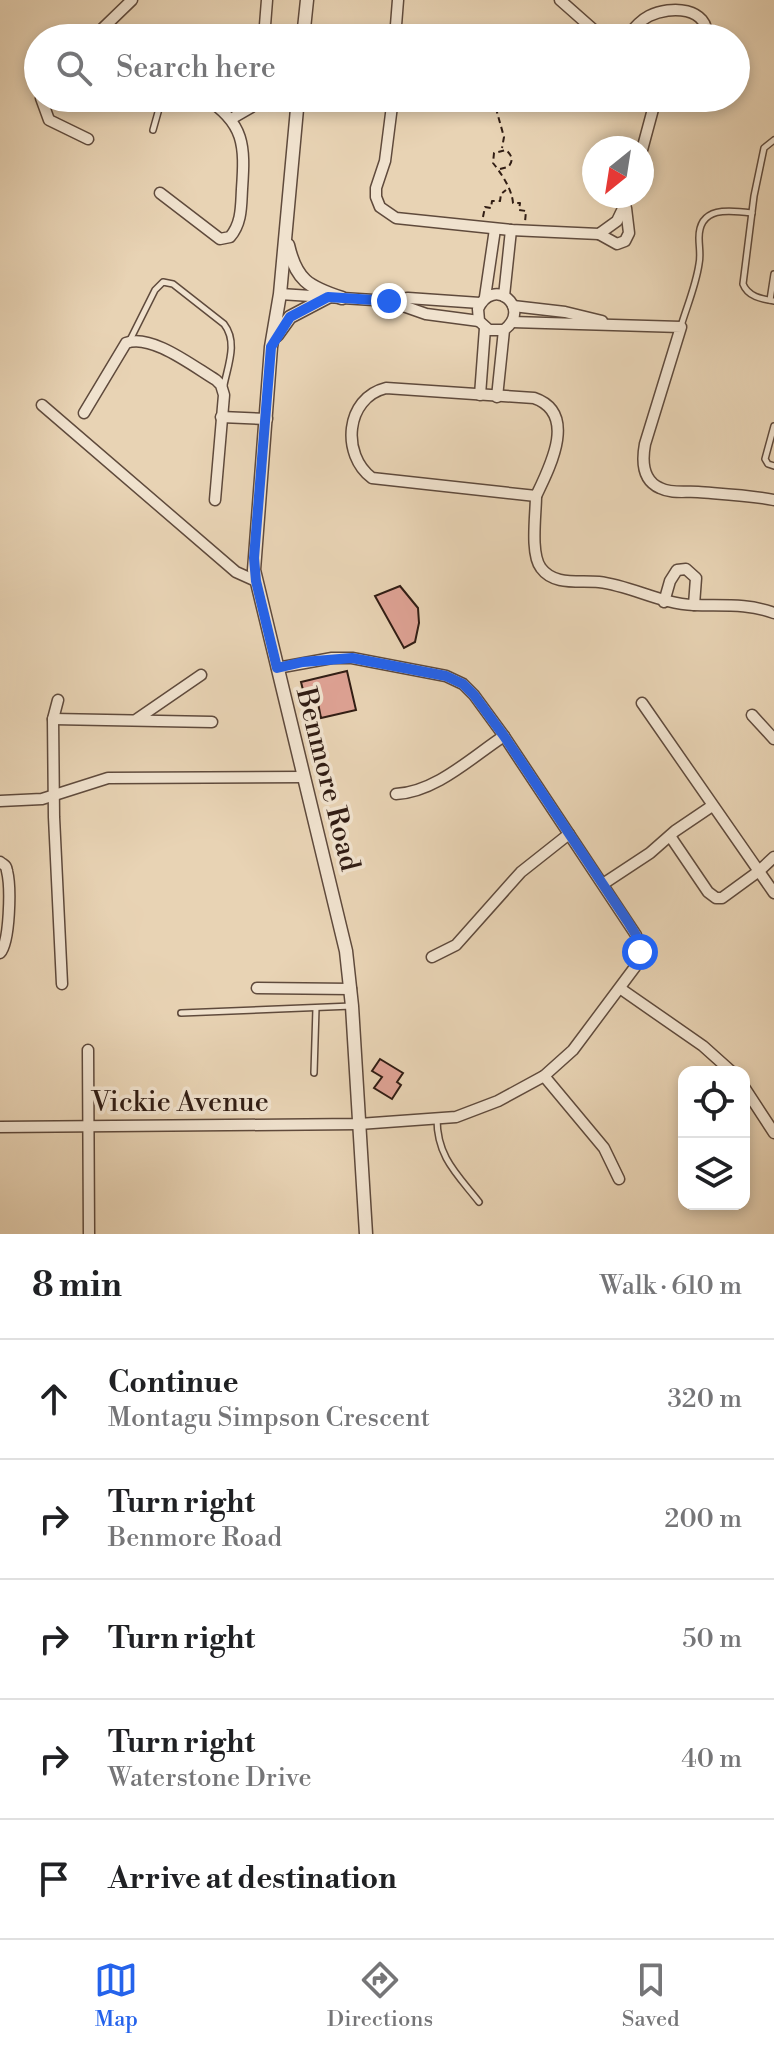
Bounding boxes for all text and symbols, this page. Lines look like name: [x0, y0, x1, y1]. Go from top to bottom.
search box: [24, 24, 750, 112]
icon: search: [52, 46, 96, 90]
text: Search here: [116, 49, 276, 87]
north arrow: [582, 136, 654, 208]
route end: [371, 283, 407, 319]
street label: Benmore Road: [288, 683, 367, 875]
route start: [622, 934, 658, 970]
map controls: [678, 1066, 750, 1210]
button: locate: [678, 1066, 750, 1138]
street label: Vickie Avenue: [90, 1085, 269, 1120]
button: layers: [678, 1138, 750, 1210]
text: 8 min: [32, 1265, 122, 1307]
text: Walk · 610 m: [600, 1270, 742, 1302]
text: Continue: [108, 1364, 239, 1402]
icon: ahead: [32, 1377, 76, 1421]
text: 320 m: [667, 1383, 742, 1415]
text: Montagu Simpson Crescent: [108, 1402, 430, 1434]
text: Turn right: [108, 1484, 255, 1522]
icon: right: [32, 1497, 76, 1541]
text: 200 m: [665, 1503, 742, 1535]
text: Benmore Road: [108, 1522, 282, 1554]
icon: right: [32, 1617, 76, 1661]
text: Turn right: [108, 1620, 255, 1658]
text: 50 m: [682, 1623, 742, 1655]
text: Turn right: [108, 1724, 255, 1762]
icon: right: [32, 1737, 76, 1781]
text: 40 m: [681, 1743, 742, 1775]
text: Waterstone Drive: [108, 1762, 312, 1794]
icon: arrive: [32, 1857, 76, 1901]
text: Arrive at destination: [108, 1860, 397, 1898]
tab: Map: [94, 1958, 138, 2033]
tab: Directions: [327, 1958, 433, 2033]
tab: Saved: [622, 1958, 680, 2033]

